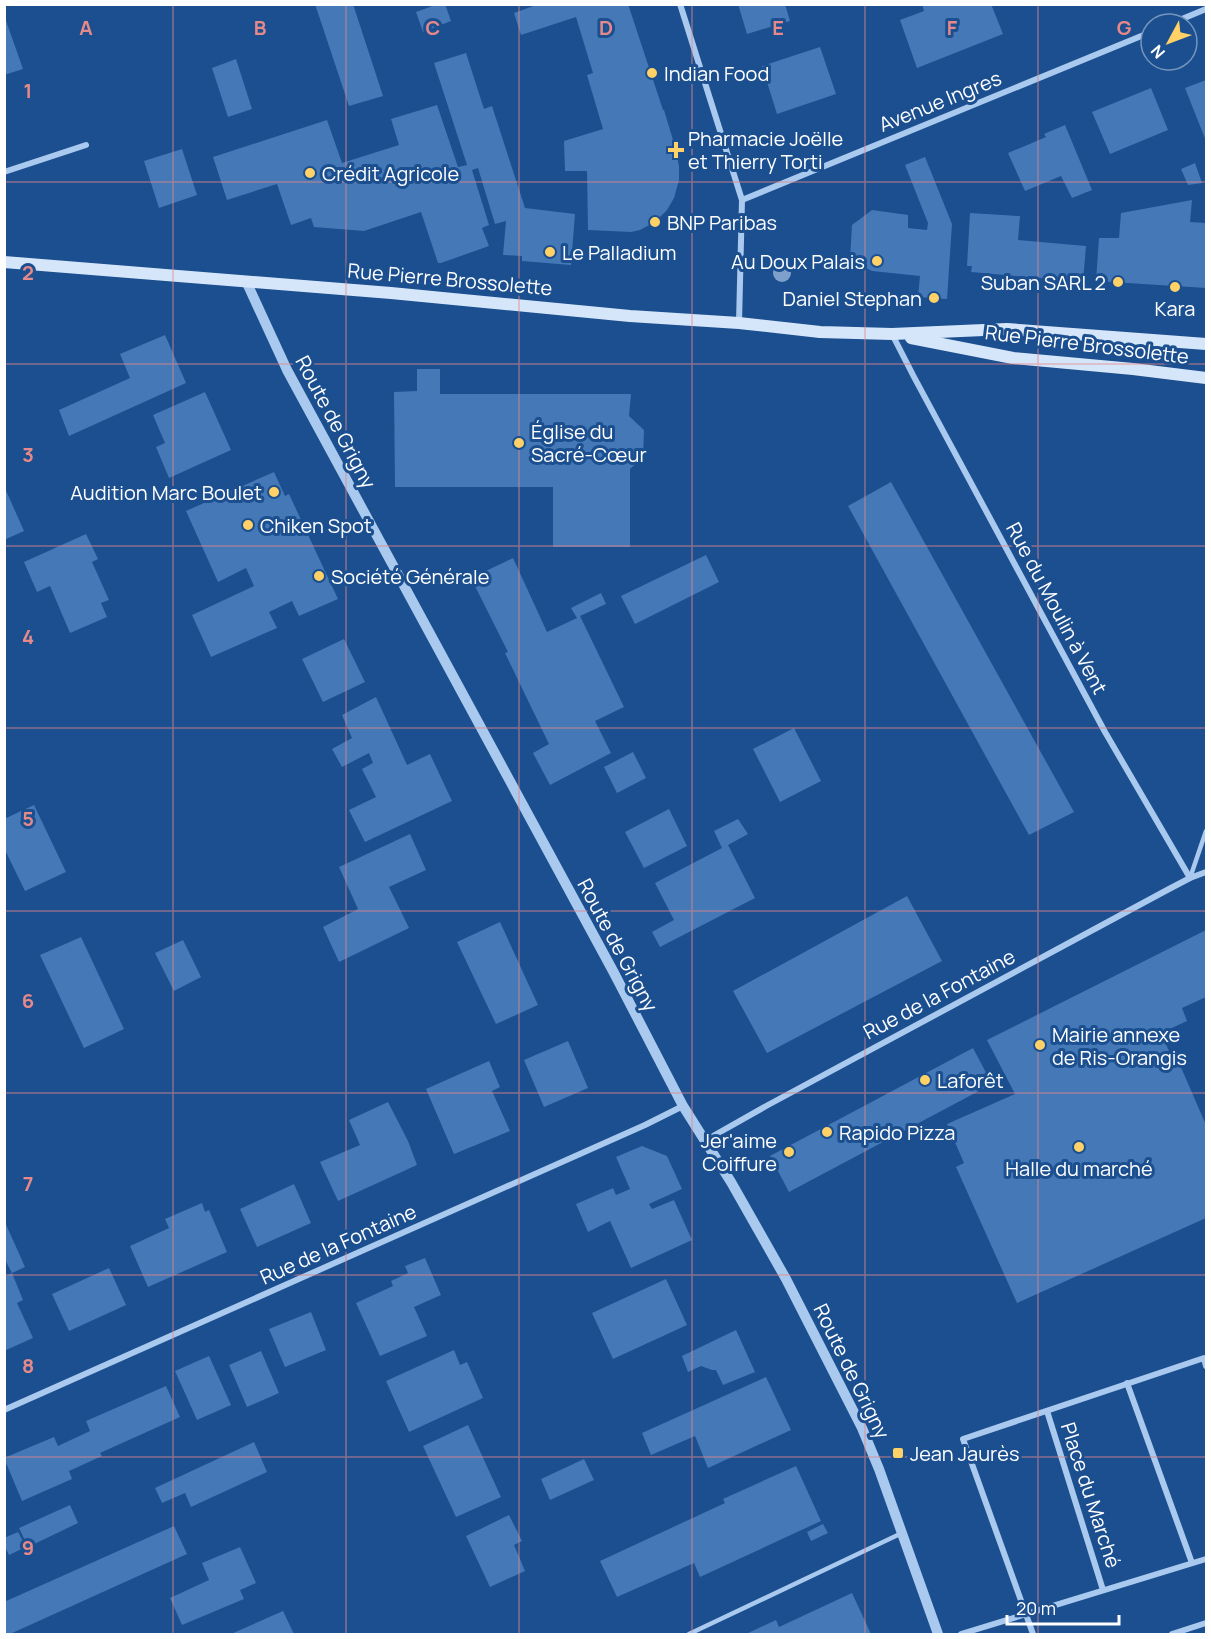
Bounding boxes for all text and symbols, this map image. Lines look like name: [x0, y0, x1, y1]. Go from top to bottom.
north arrow: [1139, 12, 1199, 72]
text: A: [79, 14, 93, 41]
text: B: [254, 14, 267, 41]
text: C: [426, 14, 440, 41]
text: D: [599, 14, 613, 41]
text: E: [772, 14, 784, 41]
text: F: [947, 14, 958, 41]
text: G: [1117, 14, 1132, 41]
text: N: [1146, 40, 1170, 63]
place label: Indian Food: [664, 60, 769, 87]
street label: Avenue Ingres: [875, 64, 1005, 138]
marker: Indian Food: [645, 66, 659, 80]
text: 1: [24, 77, 32, 104]
place label: Pharmacie Joëlle et Thierry Torti: [688, 125, 843, 175]
marker: Pharmacie Joëlle et Thierry Torti: [669, 143, 683, 157]
place label: Crédit Agricole: [322, 160, 459, 187]
marker: Crédit Agricole: [303, 166, 317, 180]
place label: BNP Paribas: [667, 209, 777, 236]
marker: BNP Paribas: [648, 215, 662, 229]
place label: Le Palladium: [562, 239, 676, 266]
marker: Le Palladium: [543, 245, 557, 259]
place label: Au Doux Palais: [731, 248, 865, 275]
marker: Au Doux Palais: [870, 254, 884, 268]
street label: Rue Pierre Brossolette: [347, 257, 553, 301]
text: 2: [22, 259, 34, 286]
place label: Suban SARL 2: [981, 269, 1106, 296]
marker: Suban SARL 2: [1111, 275, 1125, 289]
marker: Kara: [1168, 280, 1182, 294]
place label: Daniel Stephan: [783, 285, 922, 312]
marker: Daniel Stephan: [927, 291, 941, 305]
place label: Kara: [1155, 295, 1195, 322]
street label: Rue Pierre Brossolette: [983, 318, 1191, 370]
street label: Route de Grigny: [290, 351, 383, 494]
place label: Église du Sacré-Cœur: [531, 418, 647, 468]
marker: Église du Sacré-Cœur: [512, 436, 526, 450]
text: 3: [22, 441, 34, 468]
place label: Audition Marc Boulet: [70, 479, 262, 506]
marker: Audition Marc Boulet: [267, 485, 281, 499]
place label: Chiken Spot: [260, 512, 372, 539]
street label: Rue du Moulin à Vent: [1000, 517, 1114, 699]
marker: Chiken Spot: [241, 518, 255, 532]
place label: Société Générale: [331, 563, 489, 590]
marker: Société Générale: [312, 569, 326, 583]
text: 4: [22, 623, 34, 650]
text: 5: [22, 805, 34, 832]
street label: Route de Grigny: [572, 874, 665, 1017]
street label: Rue de la Fontaine: [858, 943, 1020, 1045]
text: 6: [22, 987, 34, 1014]
place label: Mairie annexe de Ris-Orangis: [1052, 1021, 1187, 1071]
marker: Mairie annexe de Ris-Orangis: [1033, 1038, 1047, 1052]
place label: Laforêt: [937, 1067, 1004, 1094]
marker: Laforêt: [918, 1073, 932, 1087]
place label: Rapido Pizza: [839, 1119, 955, 1146]
marker: Rapido Pizza: [820, 1125, 834, 1139]
place label: Jer'aime Coiffure: [701, 1127, 777, 1177]
marker: Halle du marché: [1072, 1140, 1086, 1154]
marker: Jer'aime Coiffure: [782, 1145, 796, 1159]
place label: Halle du marché: [1005, 1155, 1153, 1182]
text: 7: [23, 1170, 33, 1197]
street label: Rue de la Fontaine: [256, 1197, 420, 1291]
street label: Route de Grigny: [808, 1299, 897, 1443]
text: 8: [22, 1352, 34, 1379]
street label: Place du Marché: [1055, 1419, 1127, 1571]
place label: Jean Jaurès: [910, 1440, 1019, 1467]
marker: Jean Jaurès: [891, 1446, 905, 1460]
text: 9: [22, 1534, 34, 1561]
scale bar: [1007, 1588, 1120, 1626]
text: 20 m: [1016, 1596, 1056, 1620]

